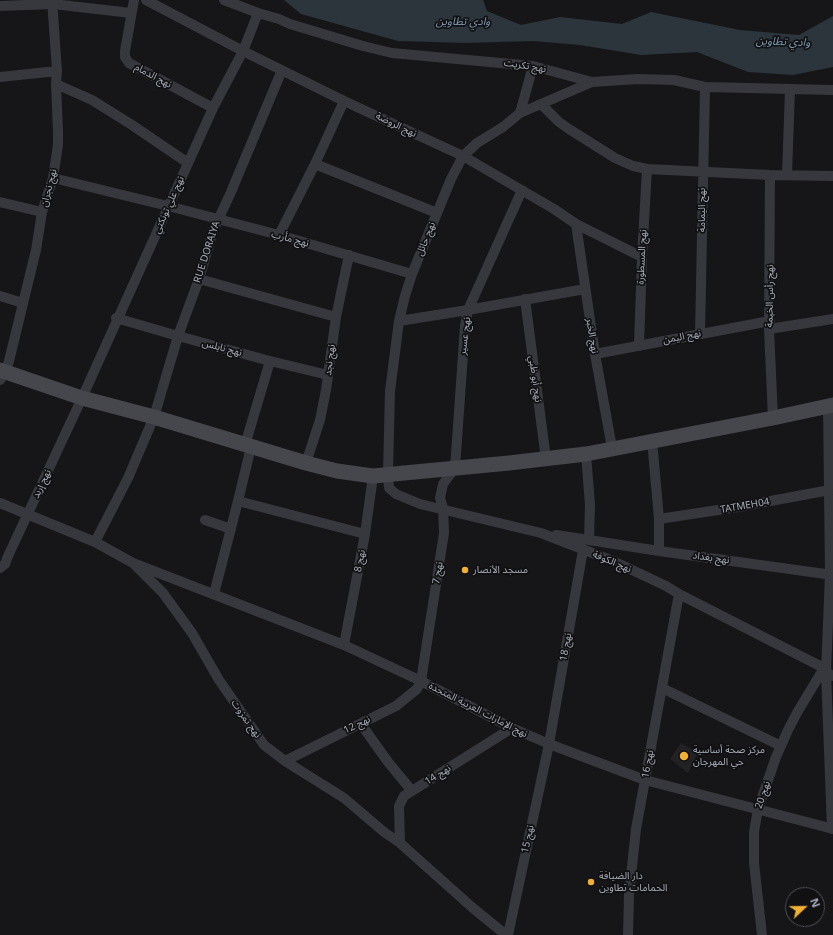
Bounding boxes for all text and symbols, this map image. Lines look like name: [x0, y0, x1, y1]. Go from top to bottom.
water label: وادي تطاوين: [436, 15, 490, 29]
water label: وادي تطاوين: [756, 34, 810, 50]
street label: نهج تكريت: [503, 57, 547, 75]
street label: نهج الدمام: [132, 61, 174, 91]
street label: نهج الروضة: [374, 110, 418, 140]
street label: نهج نجران: [38, 168, 60, 208]
street label: نهج علي تونكتي: [151, 175, 187, 235]
street label: نهج اليمامة: [696, 188, 708, 232]
street label: RUE DORAIYA: [191, 220, 223, 284]
street label: نهج حائل: [414, 220, 438, 258]
street label: نهج مأرب: [270, 228, 310, 250]
street label: نهج المسطورة: [635, 229, 649, 285]
street label: نهج رأس الخيمة: [763, 264, 777, 328]
street label: نهج عسير: [457, 316, 473, 356]
street label: نهج الخبر: [583, 317, 601, 355]
street label: نهج اليمن: [662, 327, 702, 347]
street label: نهج نابلس: [201, 337, 243, 359]
street label: نهج نجد: [322, 344, 338, 376]
street label: نهج أبو ظبي: [526, 355, 544, 403]
street label: نهج إربد: [30, 468, 54, 500]
street label: TATMEH04: [720, 496, 770, 516]
street label: نهج الكوفة: [591, 548, 633, 576]
street label: نهج 8: [352, 549, 368, 573]
street label: نهج بغداد: [692, 549, 730, 567]
street label: نهج 7: [430, 561, 446, 585]
place label: مسجد الأنصار: [473, 564, 528, 576]
marker: مسجد الأنصار: [460, 565, 470, 575]
street label: نهج 18: [558, 632, 574, 662]
street label: نهج الإمارات العربية المتحدة: [426, 680, 530, 740]
street label: نهج تمزوت: [228, 698, 264, 740]
street label: نهج 12: [342, 713, 372, 737]
place label: مركز صحة أساسية حي المهرجان: [693, 744, 765, 768]
street label: نهج 16: [640, 749, 656, 779]
marker: مركز صحة أساسية حي المهرجان: [678, 750, 690, 762]
street label: نهج 14: [423, 762, 453, 788]
street label: نهج 20: [753, 780, 773, 810]
street label: نهج 15: [519, 824, 537, 854]
place label: دار الضيافة الحمامات تطاوين: [599, 870, 667, 894]
marker: دار الضيافة الحمامات تطاوين: [586, 877, 596, 887]
north arrow: [785, 887, 825, 927]
text: N: [807, 896, 824, 910]

